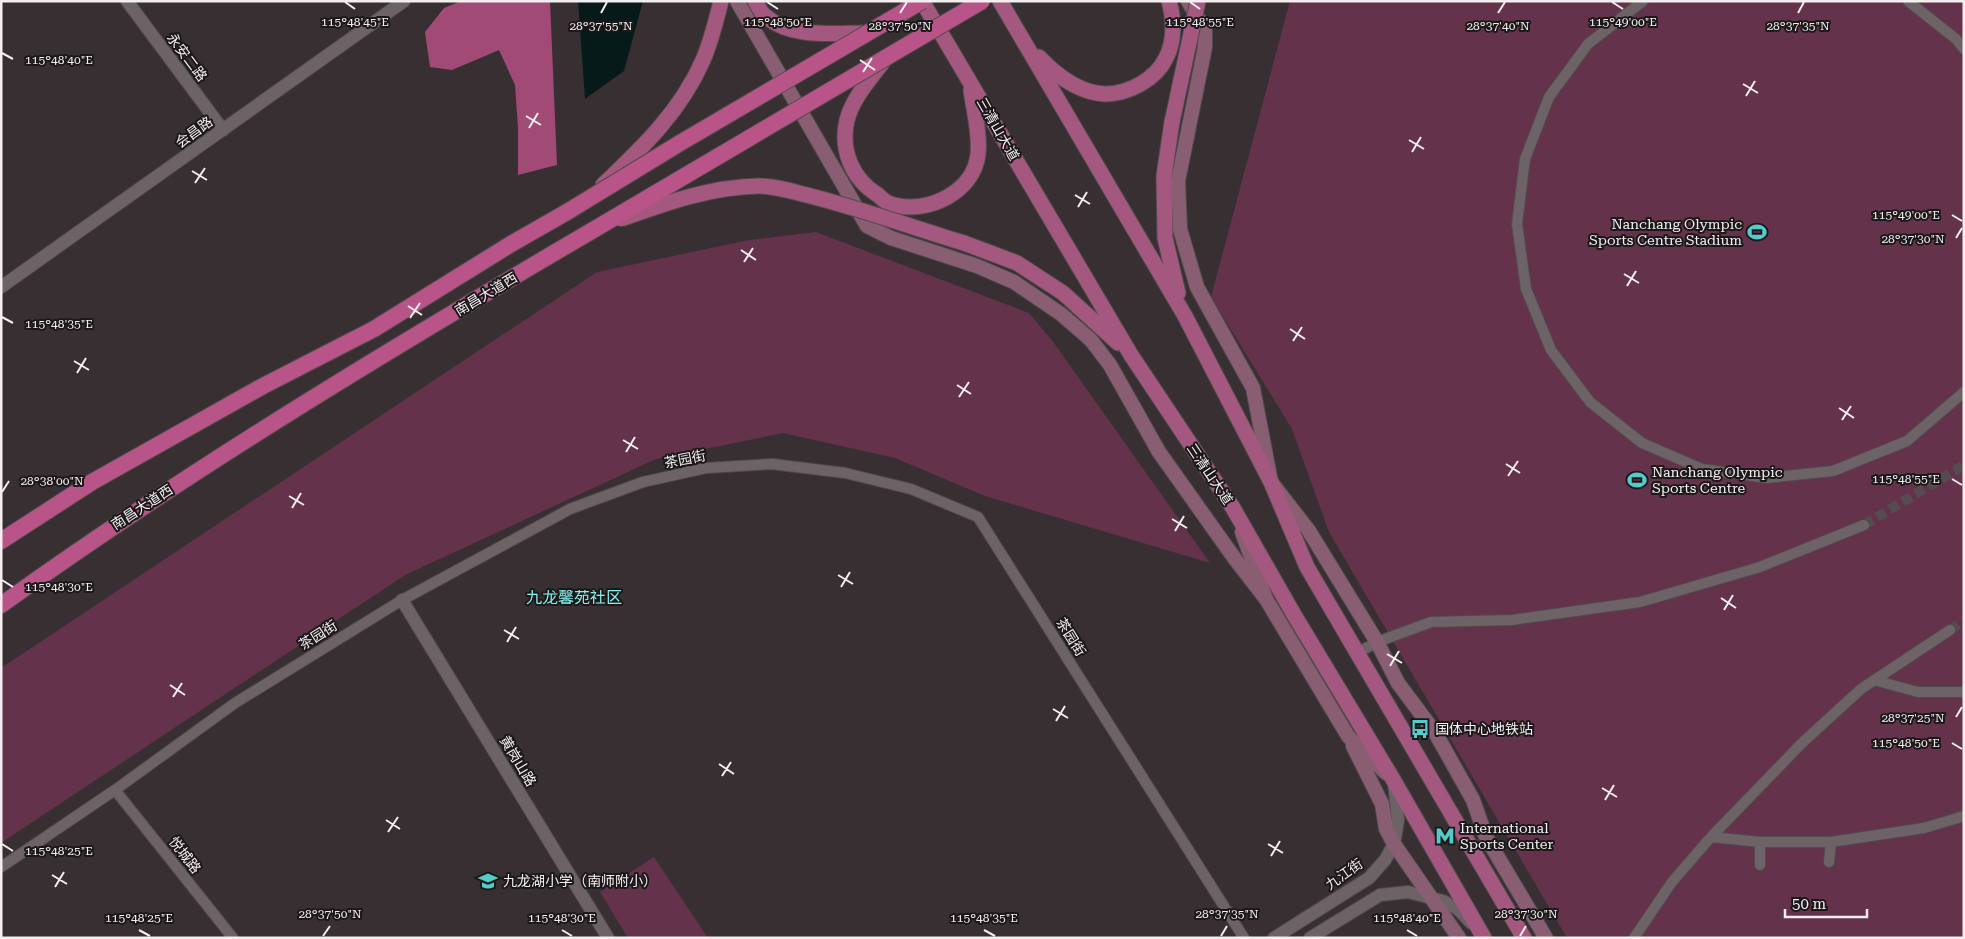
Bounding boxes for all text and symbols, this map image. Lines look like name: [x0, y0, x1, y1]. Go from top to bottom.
text: 115°48'45"E: [321, 15, 389, 29]
text: 115°48'50"E: [744, 15, 812, 29]
text: 115°48'55"E: [1166, 15, 1234, 29]
text: 115°49'00"E: [1589, 15, 1657, 29]
text: 28°37'55"N: [569, 19, 633, 33]
text: 28°37'50"N: [868, 19, 932, 33]
text: 28°37'40"N: [1466, 19, 1530, 33]
text: 28°37'35"N: [1766, 19, 1830, 33]
street label: 永安二路: [164, 30, 210, 84]
text: 115°48'40"E: [25, 53, 93, 67]
street label: 三清山大道: [974, 95, 1022, 163]
street label: 会昌路: [172, 113, 216, 151]
text: 115°49'00"E: [1872, 208, 1940, 222]
place label: Nanchang Olympic Sports Centre Stadium: [1589, 216, 1742, 248]
sports icon: Nanchang Olympic Sports Centre Stadium: [1746, 221, 1768, 243]
text: 28°37'30"N: [1881, 232, 1945, 246]
street label: 南昌大道西: [452, 269, 520, 319]
text: 115°48'35"E: [25, 317, 93, 331]
street label: 三清山大道: [1184, 441, 1236, 507]
street label: 茶园街: [663, 447, 707, 471]
place label: Nanchang Olympic Sports Centre: [1652, 464, 1783, 496]
sports icon: Nanchang Olympic Sports Centre: [1626, 469, 1648, 491]
text: 115°48'55"E: [1872, 472, 1940, 486]
text: 28°38'00"N: [20, 474, 84, 488]
street label: 南昌大道西: [108, 481, 176, 533]
text: 115°48'30"E: [25, 580, 93, 594]
district label: 九龙馨苑社区: [526, 588, 622, 607]
street label: 茶园街: [1053, 615, 1089, 659]
street label: 茶园街: [296, 617, 340, 653]
text: 28°37'25"N: [1881, 711, 1945, 725]
bus stop icon: 国体中心地铁站: [1409, 718, 1431, 740]
place label: 国体中心地铁站: [1435, 721, 1533, 737]
street label: 黄岗山路: [497, 733, 539, 789]
text: 115°48'50"E: [1872, 736, 1940, 750]
place label: International Sports Center: [1460, 820, 1553, 852]
metro station icon: International Sports Center: [1434, 825, 1456, 847]
street label: 悦城路: [166, 834, 204, 876]
text: 115°48'25"E: [25, 844, 93, 858]
street label: 九江街: [1322, 855, 1366, 893]
school or university icon: 九龙湖小学（南师附小）: [477, 870, 499, 892]
place label: 九龙湖小学（南师附小）: [503, 873, 657, 889]
scale bar: [1785, 886, 1868, 918]
text: 50 m: [1792, 895, 1827, 913]
text: 28°37'50"N: [298, 907, 362, 921]
text: 28°37'35"N: [1195, 907, 1259, 921]
text: 28°37'30"N: [1494, 907, 1558, 921]
text: 115°48'25"E: [105, 911, 173, 925]
text: 115°48'30"E: [528, 911, 596, 925]
text: 115°48'35"E: [950, 911, 1018, 925]
text: 115°48'40"E: [1373, 911, 1441, 925]

